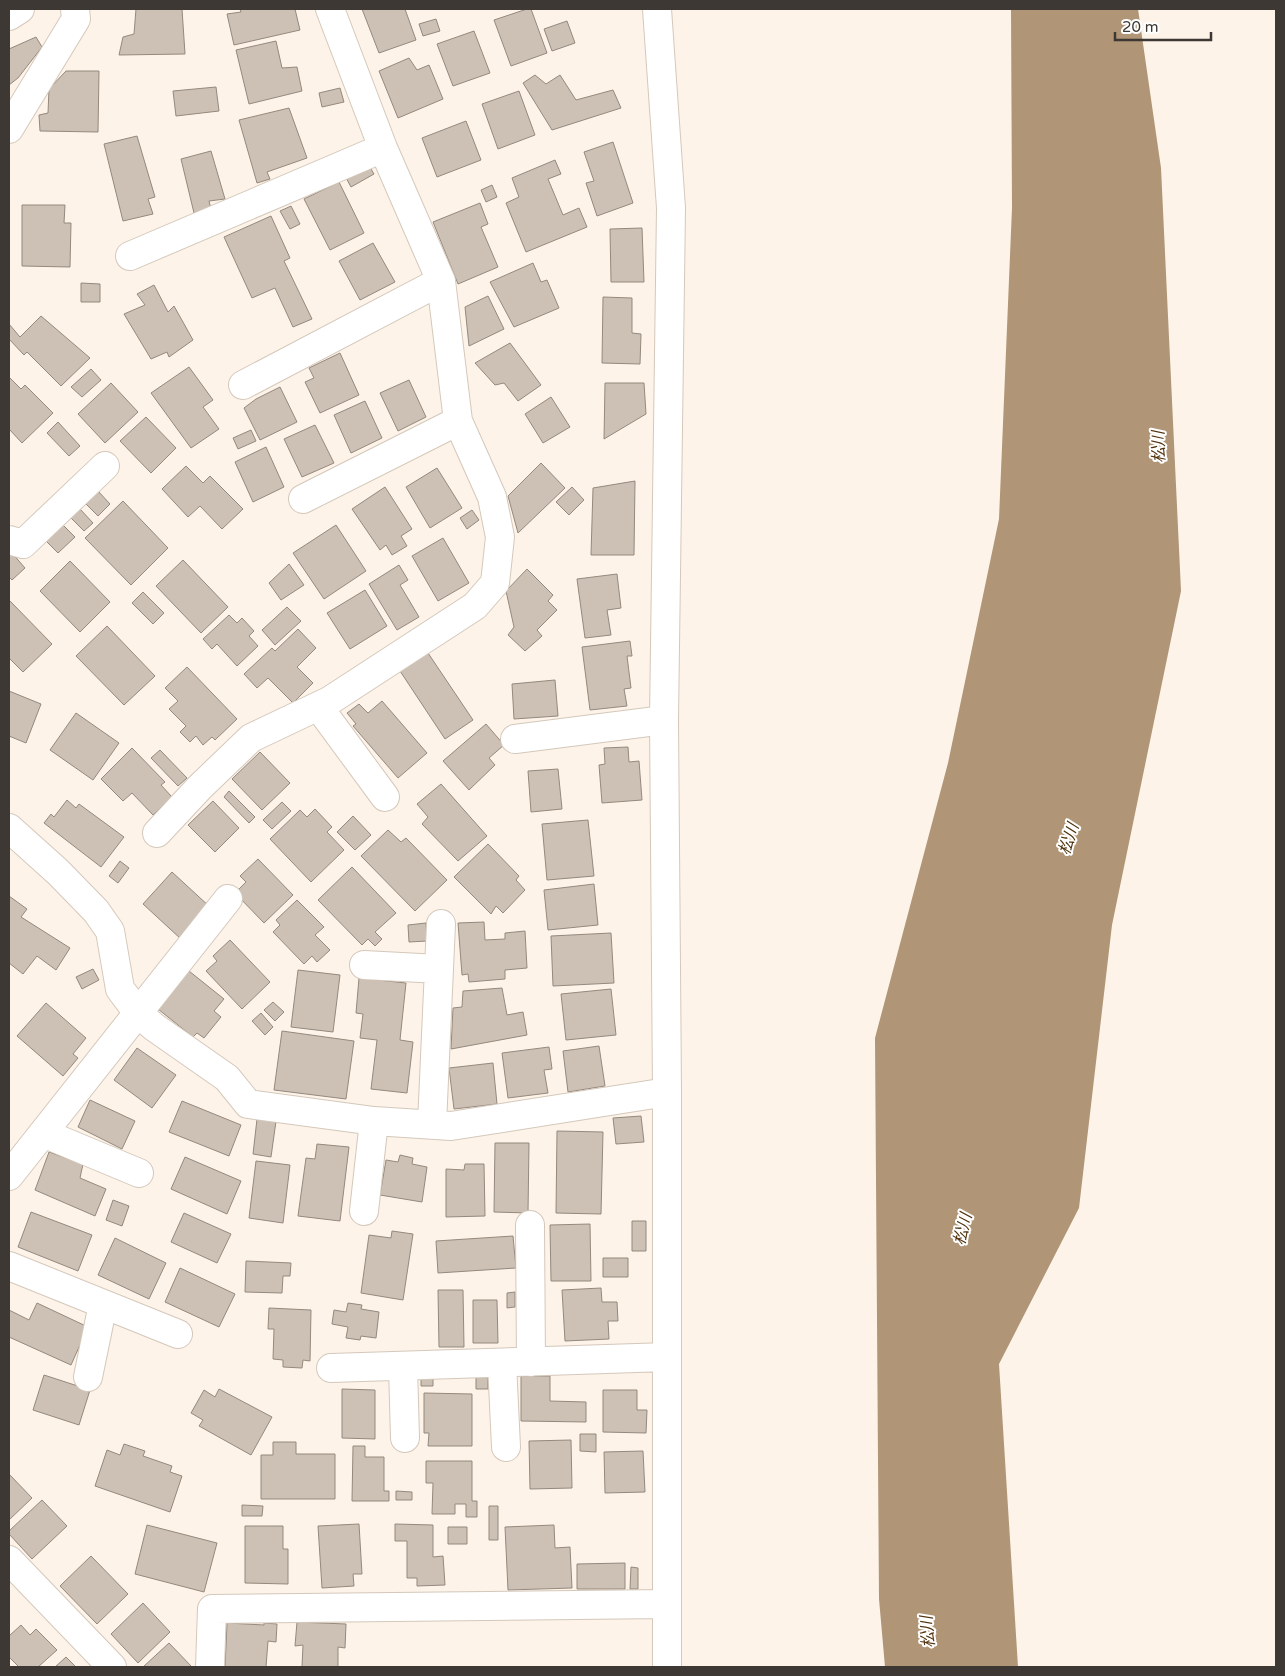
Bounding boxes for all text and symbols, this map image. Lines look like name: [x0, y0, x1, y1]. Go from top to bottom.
scale bar: [1115, 10, 1211, 42]
text: 20 m: [1122, 18, 1159, 36]
water label: 松川: [1148, 429, 1170, 463]
water label: 松川: [1054, 819, 1084, 858]
water label: 松川: [949, 1209, 977, 1247]
water label: 松川: [916, 1613, 939, 1649]

